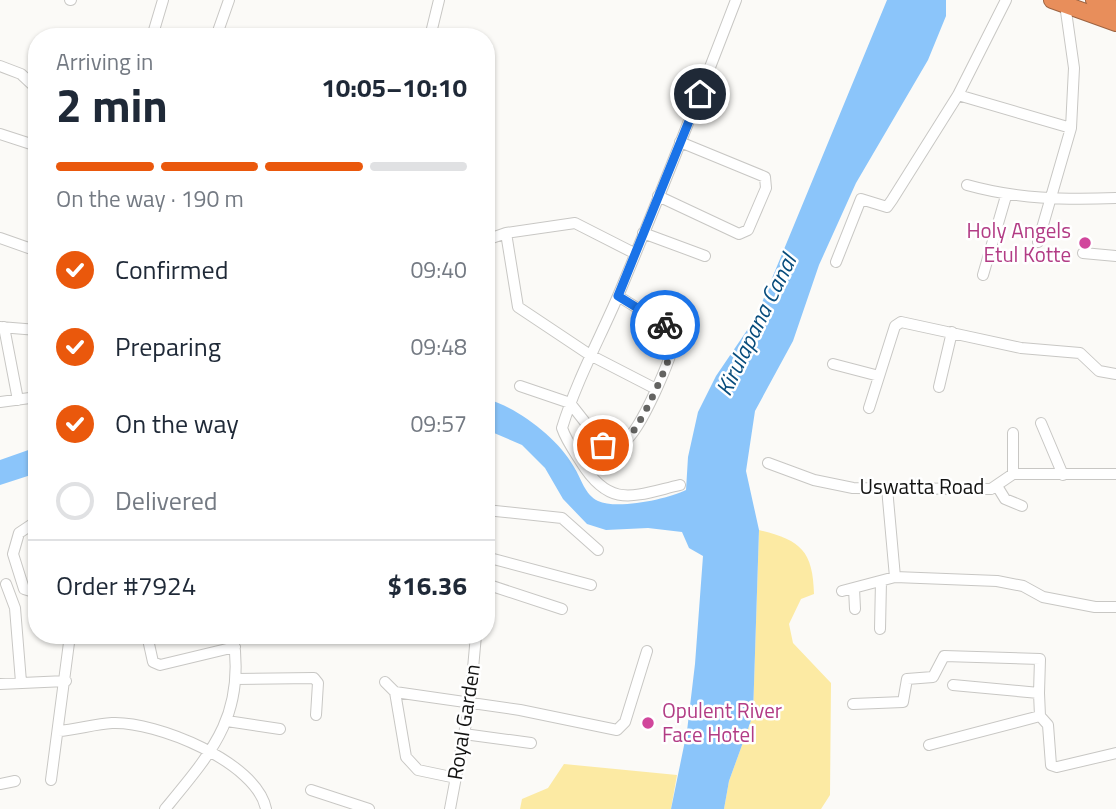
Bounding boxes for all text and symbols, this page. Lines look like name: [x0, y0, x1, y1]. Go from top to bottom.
text: Arriving in: [56, 44, 153, 79]
pin: [670, 64, 730, 124]
text: 10:05–10:10: [321, 68, 467, 107]
text: 2 min: [56, 70, 168, 140]
icon: home: [681, 75, 719, 113]
text: On the way · 190 m: [56, 181, 244, 216]
place label: Holy Angels Etul Kotte: [966, 214, 1071, 270]
marker: Holy Angels Etul Kotte: [1077, 235, 1093, 251]
water label: Kirulapana Canal: [706, 245, 806, 401]
text: Confirmed: [115, 250, 229, 289]
icon: check: [56, 251, 94, 289]
text: 09:40: [410, 252, 467, 287]
courier: [630, 290, 700, 360]
icon: bike: [646, 306, 684, 344]
text: Preparing: [115, 327, 221, 366]
icon: check: [56, 328, 94, 366]
text: 09:48: [410, 329, 467, 364]
text: On the way: [115, 404, 239, 443]
icon: check: [56, 405, 94, 443]
text: 09:57: [410, 406, 467, 441]
pin: [573, 415, 633, 475]
icon: bag: [584, 426, 622, 464]
street label: Uswatta Road: [860, 470, 984, 502]
text: Delivered: [115, 481, 218, 520]
text: Order #7924: [56, 566, 196, 605]
text: $16.36: [388, 566, 467, 605]
street label: Royal Garden: [438, 662, 488, 782]
place label: Opulent River Face Hotel: [662, 694, 782, 750]
marker: Opulent River Face Hotel: [640, 715, 656, 731]

